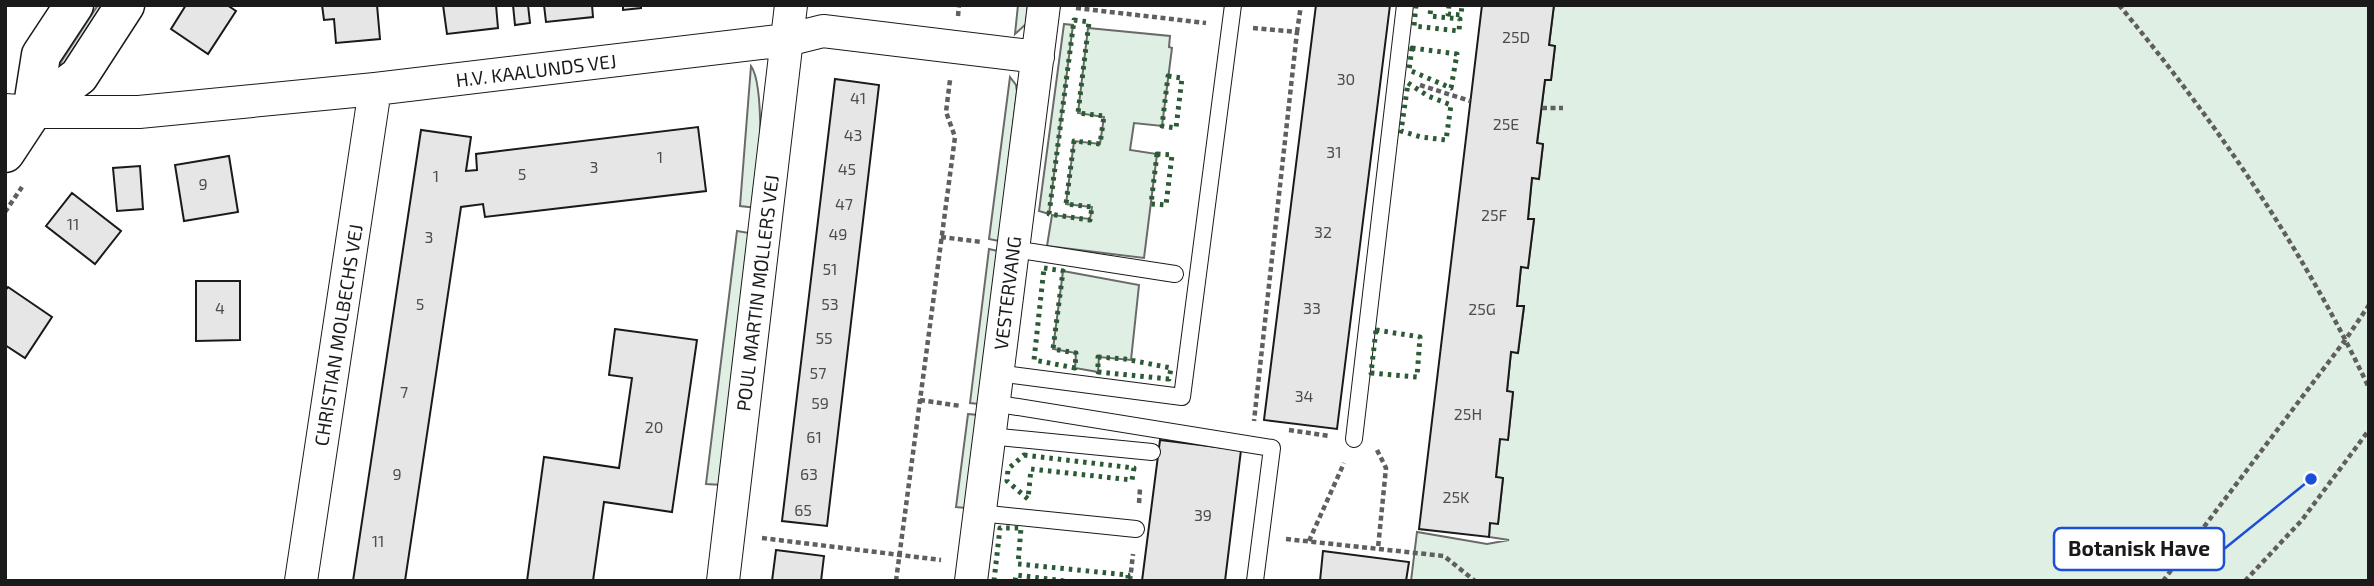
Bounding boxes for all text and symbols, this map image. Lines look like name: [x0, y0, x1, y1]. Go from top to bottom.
house number: 25D: [1502, 27, 1530, 46]
street label: H.V. KAALUNDS VEJ: [454, 49, 618, 91]
house number: 30: [1337, 69, 1355, 88]
house number: 41: [850, 88, 866, 107]
house number: 25E: [1493, 114, 1519, 133]
house number: 43: [844, 125, 862, 144]
house number: 31: [1326, 142, 1342, 161]
house number: 1: [657, 147, 663, 166]
house number: 3: [590, 157, 598, 176]
house number: 45: [838, 159, 856, 178]
house number: 5: [518, 164, 526, 183]
house number: 1: [433, 166, 439, 185]
street label: POUL MARTIN MØLLERS VEJ: [731, 173, 783, 413]
house number: 9: [198, 174, 208, 193]
house number: 47: [835, 194, 853, 213]
house number: 25F: [1481, 205, 1507, 224]
house number: 11: [67, 214, 79, 233]
street label: CHRISTIAN MOLBECHS VEJ: [309, 222, 367, 448]
house number: 32: [1314, 222, 1332, 241]
house number: 49: [829, 224, 848, 243]
house number: 3: [425, 227, 433, 246]
street label: VESTERVANG: [989, 235, 1025, 351]
house number: 51: [823, 259, 837, 278]
house number: 5: [416, 294, 424, 313]
house number: 53: [821, 294, 839, 313]
house number: 4: [215, 298, 225, 317]
house number: 33: [1303, 298, 1321, 317]
house number: 25G: [1468, 299, 1496, 318]
house number: 55: [815, 328, 833, 347]
house number: 57: [810, 363, 826, 382]
house number: 7: [400, 382, 408, 401]
house number: 34: [1295, 386, 1314, 405]
house number: 59: [811, 393, 829, 412]
house number: 25H: [1454, 404, 1482, 423]
house number: 20: [645, 417, 663, 436]
house number: 61: [806, 427, 822, 446]
house number: 9: [392, 464, 402, 483]
house number: 63: [800, 464, 818, 483]
house number: 25K: [1442, 487, 1470, 506]
house number: 65: [794, 500, 812, 519]
house number: 39: [1194, 505, 1212, 524]
callout: Botanisk Have: [2054, 528, 2224, 570]
house number: 11: [372, 531, 384, 550]
text: Botanisk Have: [2068, 535, 2210, 560]

